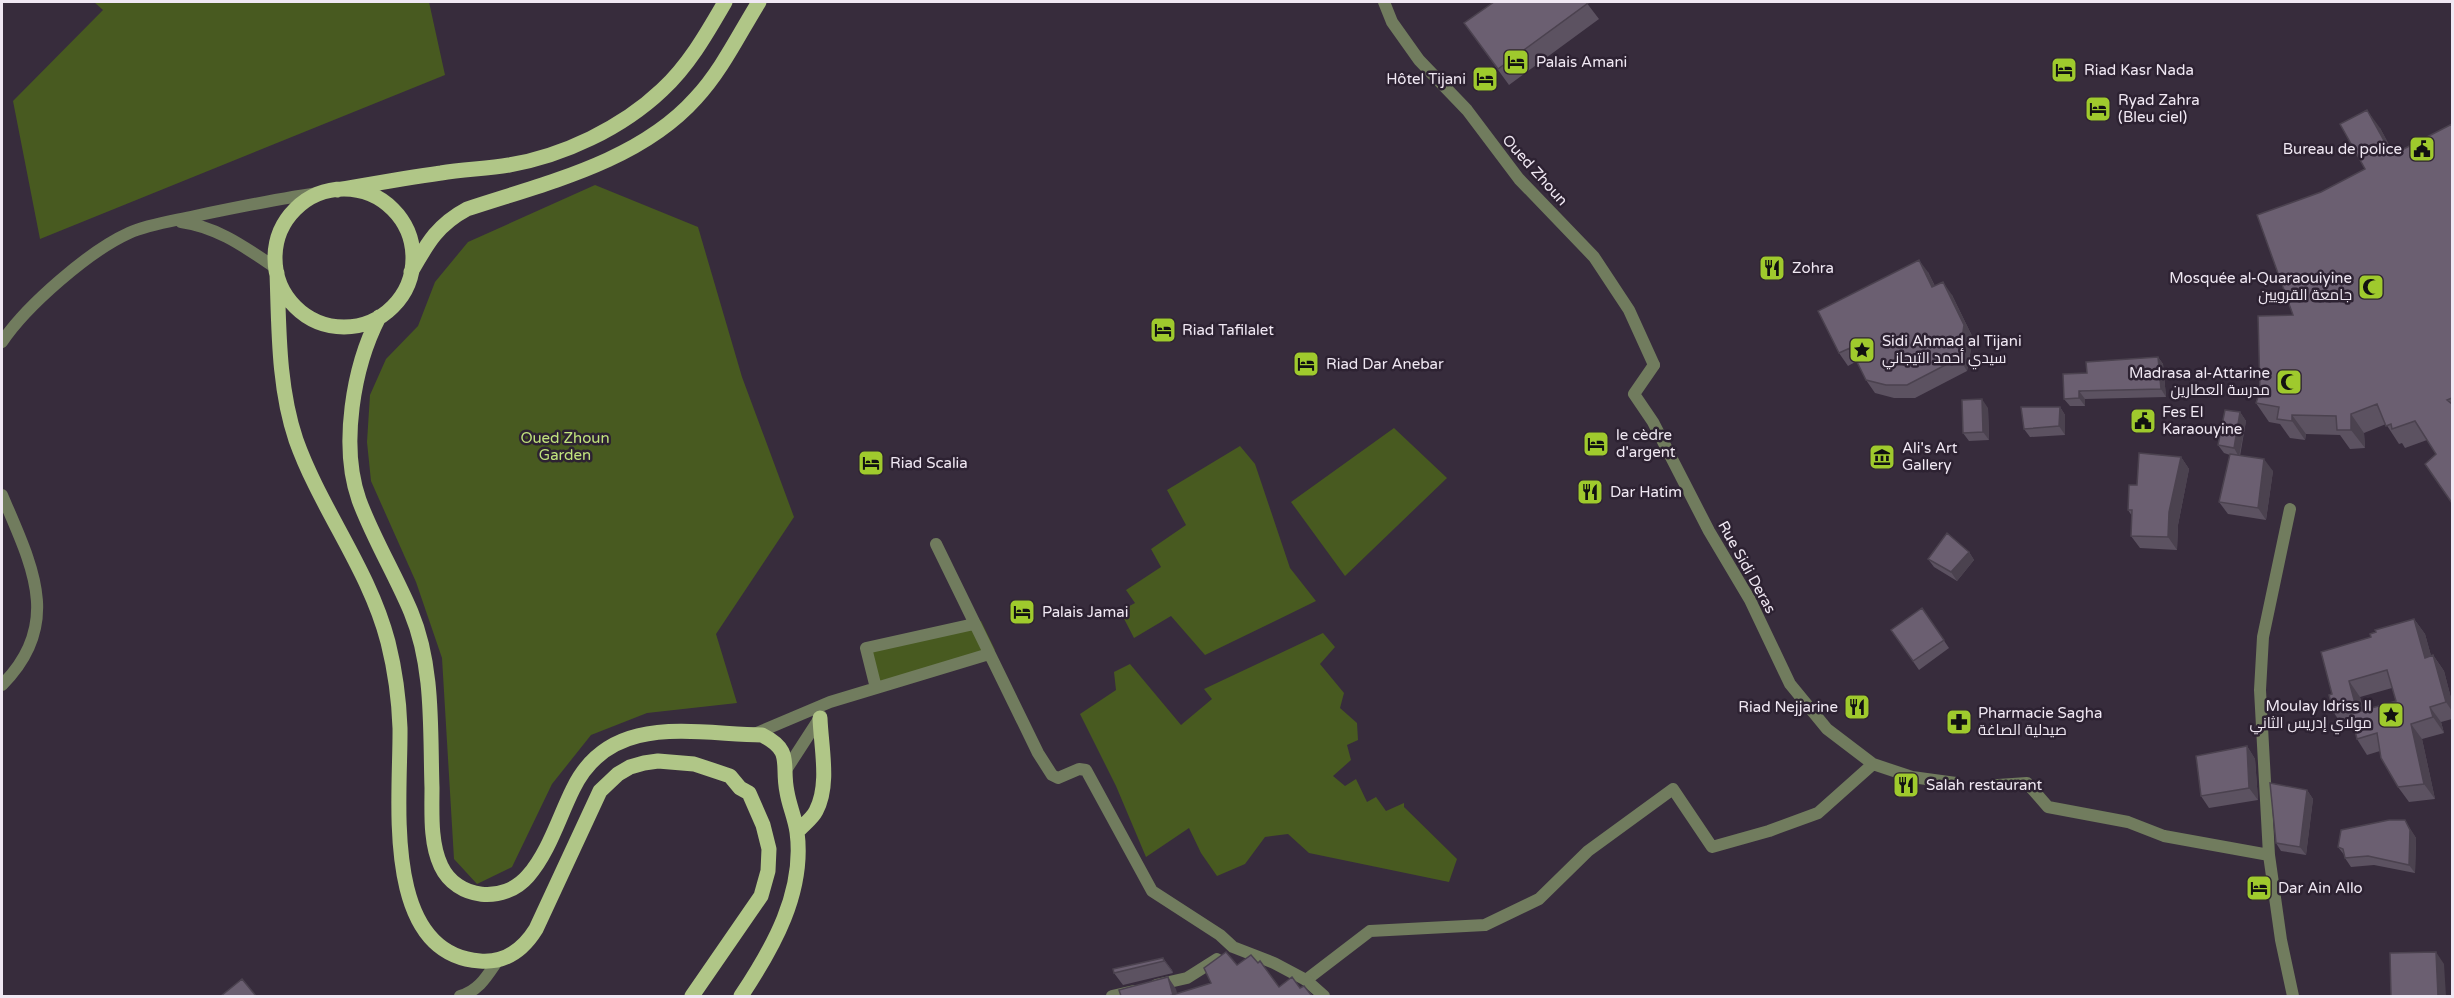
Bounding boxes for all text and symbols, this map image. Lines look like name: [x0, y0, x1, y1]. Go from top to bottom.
hotel icon: Palais Amani: [1501, 47, 1531, 77]
place label: Palais Amani: [1536, 53, 1627, 71]
hotel icon: Riad Kasr Nada: [2049, 55, 2079, 85]
place label: Riad Kasr Nada: [2084, 61, 2194, 79]
hotel icon: Hôtel Tijani: [1470, 64, 1500, 94]
place label: Hôtel Tijani: [1386, 70, 1466, 88]
place label: Ryad Zahra (Bleu ciel): [2118, 91, 2200, 126]
hotel icon: Ryad Zahra (Bleu ciel): [2083, 94, 2113, 124]
street label: Oued Zhoun: [1498, 131, 1572, 209]
public building icon: Bureau de police: [2407, 134, 2437, 164]
place label: Bureau de police: [2283, 140, 2402, 158]
restaurant icon: Zohra: [1757, 253, 1787, 283]
place label: Zohra: [1792, 259, 1834, 277]
place label: Mosquée al-Quaraouiyine جامعة القرويين: [2169, 269, 2352, 305]
mosque icon: Mosquée al-Quaraouiyine جامعة القرويين: [2356, 272, 2386, 302]
hotel icon: Riad Tafilalet: [1148, 315, 1178, 345]
place label: Riad Tafilalet: [1182, 321, 1274, 339]
place label: Sidi Ahmad al Tijani سيدي أحمد التيجاني: [1882, 332, 2022, 370]
place icon: Sidi Ahmad al Tijani سيدي أحمد التيجاني: [1847, 335, 1877, 365]
hotel icon: Riad Dar Anebar: [1291, 349, 1321, 379]
place label: Riad Dar Anebar: [1326, 355, 1444, 373]
place label: Madrasa al-Attarine مدرسة العطارين: [2129, 364, 2270, 400]
mosque icon: Madrasa al-Attarine مدرسة العطارين: [2274, 367, 2304, 397]
place label: Fes El Karaouyine: [2162, 403, 2242, 438]
public building icon: Fes El Karaouyine: [2128, 406, 2158, 436]
place label: le cèdre d'argent: [1616, 426, 1676, 461]
park label: Oued Zhoun Garden: [520, 429, 610, 464]
hotel icon: le cèdre d'argent: [1581, 429, 1611, 459]
place label: Ali's Art Gallery: [1902, 439, 1958, 474]
museum icon: Ali's Art Gallery: [1867, 442, 1897, 472]
hotel icon: Riad Scalia: [856, 448, 886, 478]
place label: Riad Scalia: [890, 454, 968, 472]
restaurant icon: Dar Hatim: [1575, 477, 1605, 507]
place label: Dar Hatim: [1610, 483, 1682, 501]
street label: Rue Sidi Deras: [1714, 518, 1780, 616]
hotel icon: Palais Jamai: [1007, 597, 1037, 627]
place label: Palais Jamai: [1042, 603, 1128, 621]
restaurant icon: Riad Nejjarine: [1842, 692, 1872, 722]
place label: Moulay Idriss II مولاي إدريس الثاني: [2249, 697, 2372, 735]
place label: Riad Nejjarine: [1738, 698, 1838, 716]
place icon: Moulay Idriss II مولاي إدريس الثاني: [2376, 700, 2406, 730]
place label: Pharmacie Sagha صيدلية الصاغة: [1978, 704, 2102, 739]
pharmacy icon: Pharmacie Sagha صيدلية الصاغة: [1944, 707, 1974, 737]
restaurant icon: Salah restaurant: [1891, 770, 1921, 800]
place label: Salah restaurant: [1926, 776, 2042, 794]
hotel icon: Dar Ain Allo: [2244, 873, 2274, 903]
place label: Dar Ain Allo: [2278, 879, 2363, 897]

